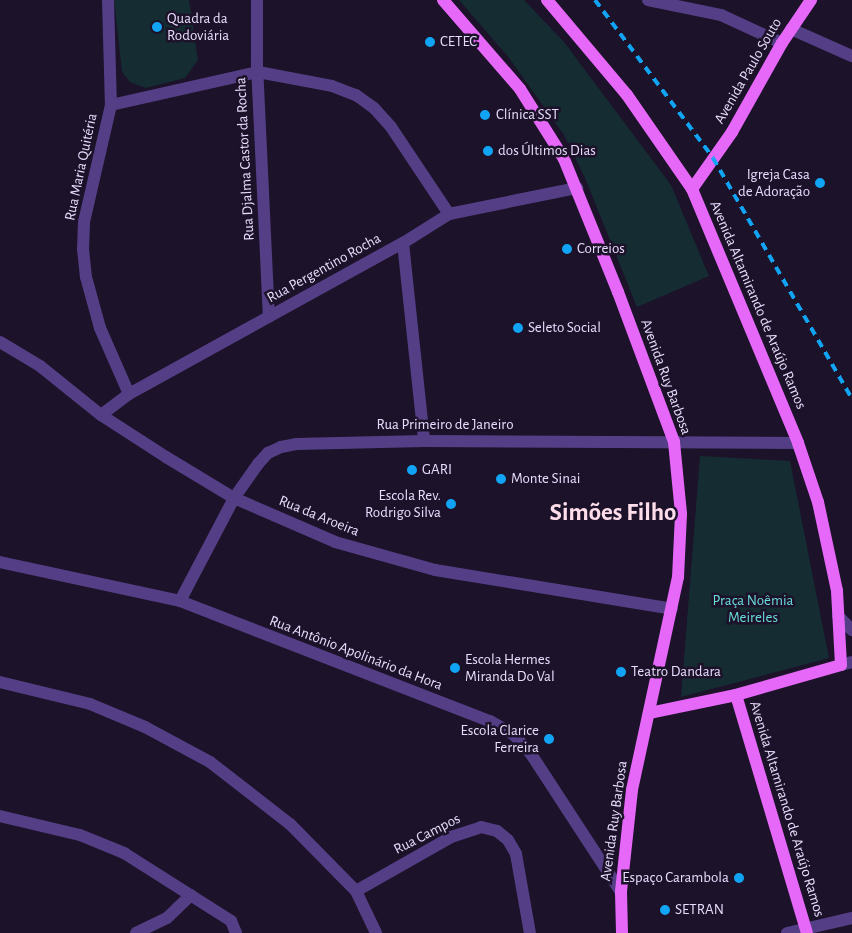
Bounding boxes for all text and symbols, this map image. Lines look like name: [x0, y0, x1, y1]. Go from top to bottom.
place label: Quadra da Rodoviária: [167, 9, 229, 44]
street label: Avenida Paulo Souto: [710, 15, 786, 127]
marker: Quadra da Rodoviária: [151, 21, 163, 33]
place label: CETEC: [440, 33, 477, 51]
marker: CETEC: [424, 36, 436, 48]
street label: Rua Djalma Castor da Rocha: [232, 77, 258, 241]
place label: Clínica SST: [496, 106, 559, 124]
marker: Clínica SST: [478, 108, 492, 122]
street label: Rua Maria Quitéria: [61, 112, 101, 222]
place label: dos Últimos Dias: [498, 142, 596, 160]
marker: dos Últimos Dias: [482, 145, 494, 157]
place label: Igreja Casa de Adoração: [738, 165, 810, 200]
marker: Igreja Casa de Adoração: [814, 177, 826, 189]
street label: Avenida Altamirando de Araújo Ramos: [706, 198, 810, 412]
street label: Rua Pergentino Rocha: [264, 229, 384, 307]
place label: Correios: [577, 240, 625, 258]
marker: Correios: [561, 243, 573, 255]
street label: Avenida Ruy Barbosa: [637, 317, 695, 437]
place label: Seleto Social: [528, 319, 601, 337]
marker: Seleto Social: [512, 322, 524, 334]
street label: Rua Primeiro de Janeiro: [376, 416, 514, 434]
place label: GARI: [422, 461, 452, 479]
marker: GARI: [406, 464, 418, 476]
place label: Monte Sinai: [511, 470, 580, 488]
marker: Monte Sinai: [495, 473, 507, 485]
place label: Escola Rev. Rodrigo Silva: [365, 486, 441, 521]
street label: Rua da Aroeira: [276, 492, 362, 540]
marker: Escola Rev. Rodrigo Silva: [445, 498, 457, 510]
district label: Simões Filho: [550, 498, 676, 528]
park label: Praça Noêmia Meireles: [712, 591, 794, 626]
street label: Rua Antônio Apolinário da Hora: [267, 612, 445, 694]
place label: Escola Hermes Miranda Do Val: [465, 650, 555, 685]
marker: Escola Hermes Miranda Do Val: [449, 662, 461, 674]
place label: Teatro Dandara: [631, 663, 721, 681]
marker: Teatro Dandara: [615, 666, 627, 678]
street label: Avenida Altamirando de Araújo Ramos: [746, 699, 828, 919]
place label: Escola Clarice Ferreira: [461, 721, 539, 756]
marker: Escola Clarice Ferreira: [543, 733, 555, 745]
street label: Avenida Ruy Barbosa: [597, 760, 631, 882]
street label: Rua Campos: [391, 810, 463, 858]
place label: Espaço Carambola: [622, 869, 729, 887]
marker: Espaço Carambola: [733, 872, 745, 884]
place label: SETRAN: [675, 901, 724, 919]
marker: SETRAN: [659, 904, 671, 916]

